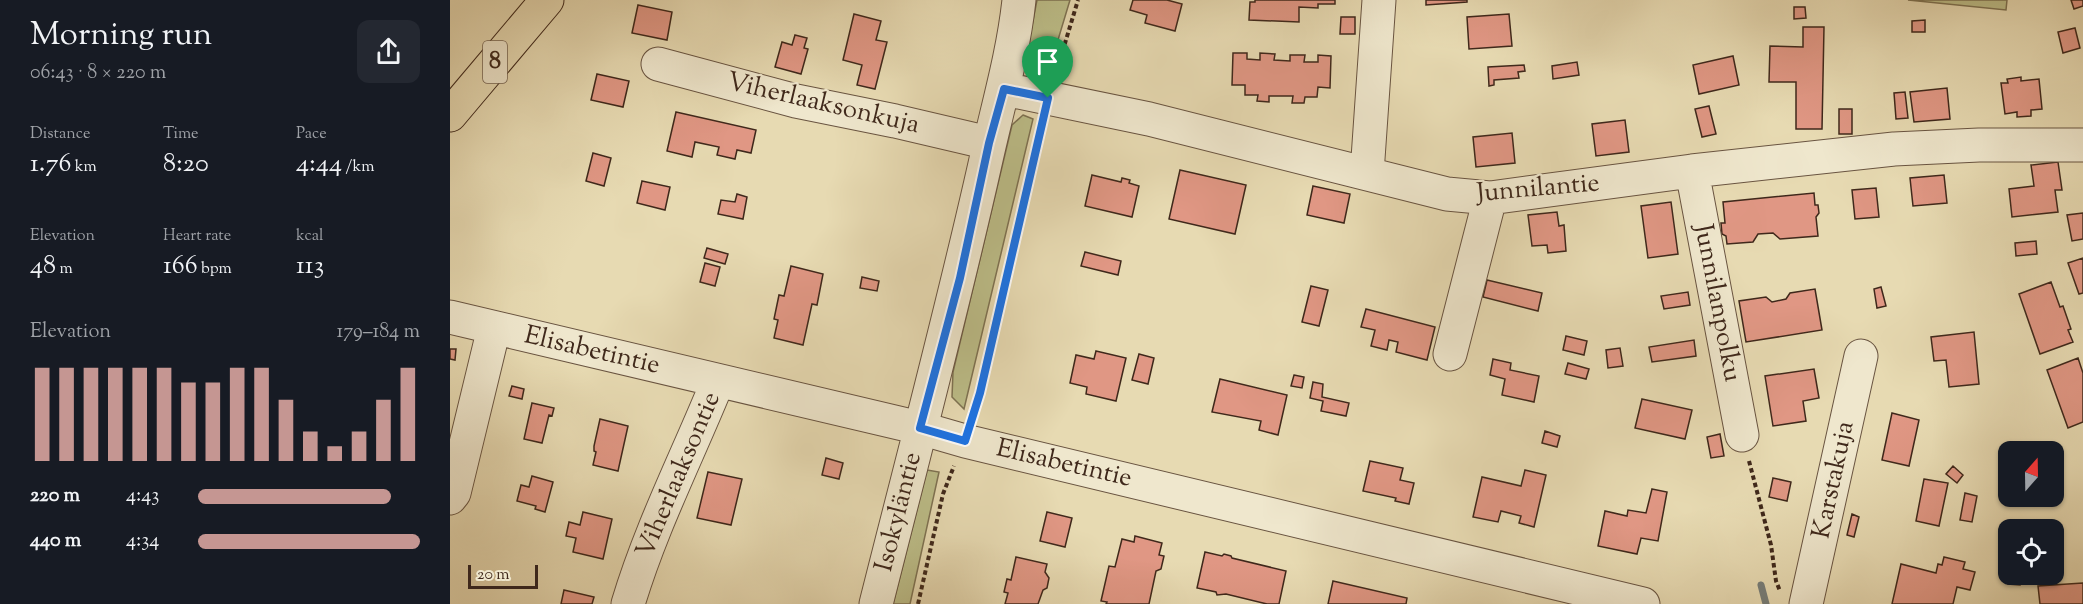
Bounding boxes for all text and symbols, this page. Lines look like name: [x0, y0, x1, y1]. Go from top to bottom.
text: Morning run: [30, 12, 212, 60]
button: share: [357, 20, 420, 83]
pin: [1022, 36, 1073, 98]
road number: 8: [483, 41, 507, 83]
icon: arrive: [1031, 45, 1064, 78]
text: 06:43 · 8 × 220 m: [30, 59, 166, 88]
street label: Viherlaaksonkuja: [723, 64, 923, 144]
text: Distance: [30, 123, 90, 146]
text: Time: [163, 123, 199, 146]
text: Pace: [296, 123, 327, 146]
text: 1.76: [30, 146, 71, 183]
text: 8:20: [163, 146, 209, 183]
text: 4:44: [296, 146, 342, 183]
text: km: [71, 156, 97, 179]
text: /km: [342, 156, 374, 179]
street label: Junnilantie: [1473, 165, 1601, 213]
street label: Junnilanpolku: [1683, 219, 1750, 385]
text: Elevation: [30, 225, 95, 248]
text: Heart rate: [163, 225, 231, 248]
text: kcal: [296, 225, 324, 248]
text: 48: [30, 248, 56, 285]
text: 166: [163, 248, 198, 285]
text: 113: [296, 248, 324, 285]
text: m: [56, 258, 73, 281]
text: bpm: [198, 258, 232, 281]
street label: Elisabetintie: [521, 317, 663, 385]
text: Elevation: [30, 318, 111, 347]
text: 179–184 m: [337, 318, 420, 347]
street label: Viherlaaksontie: [627, 386, 731, 564]
street label: Karstakuja: [1804, 418, 1864, 542]
street label: Elisabetintie: [993, 430, 1135, 498]
north arrow: [1998, 441, 2064, 507]
map controls: [1998, 441, 2064, 585]
street label: Isokyläntie: [866, 448, 932, 576]
text: 220 m: [30, 482, 80, 511]
text: 4:43: [126, 482, 159, 511]
button: locate: [1998, 519, 2064, 585]
text: 440 m: [30, 527, 81, 556]
text: 4:34: [126, 527, 159, 556]
scale bar: [468, 562, 538, 590]
text: 20 m: [477, 564, 510, 587]

